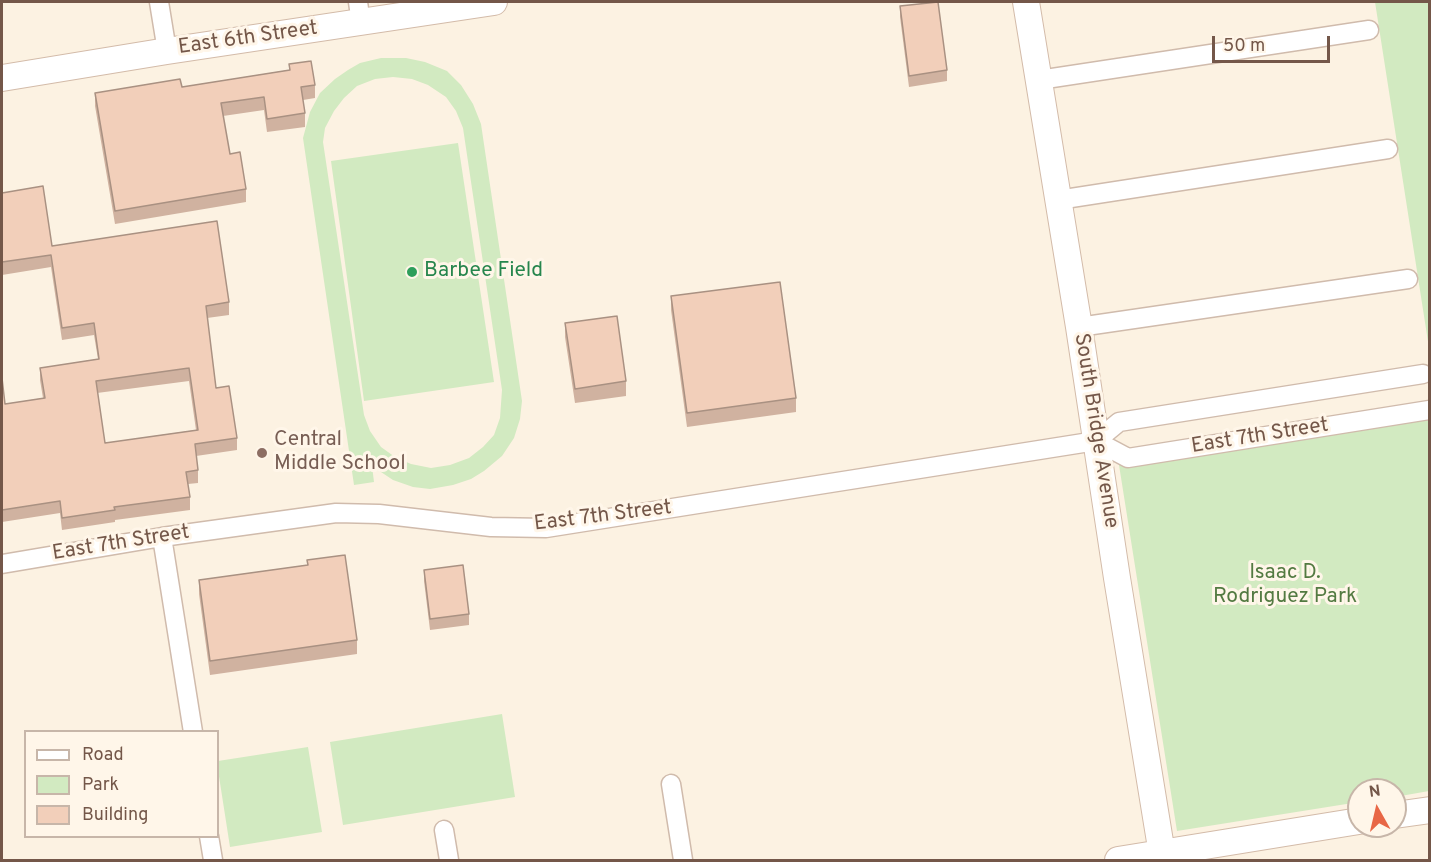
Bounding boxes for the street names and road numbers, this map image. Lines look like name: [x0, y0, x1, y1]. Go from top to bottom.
street label: East 6th Street: [177, 17, 319, 61]
street label: South Bridge Avenue: [1067, 332, 1123, 530]
street label: East 7th Street: [1190, 414, 1330, 460]
street label: East 7th Street: [533, 496, 673, 538]
street label: East 7th Street: [51, 521, 191, 567]

